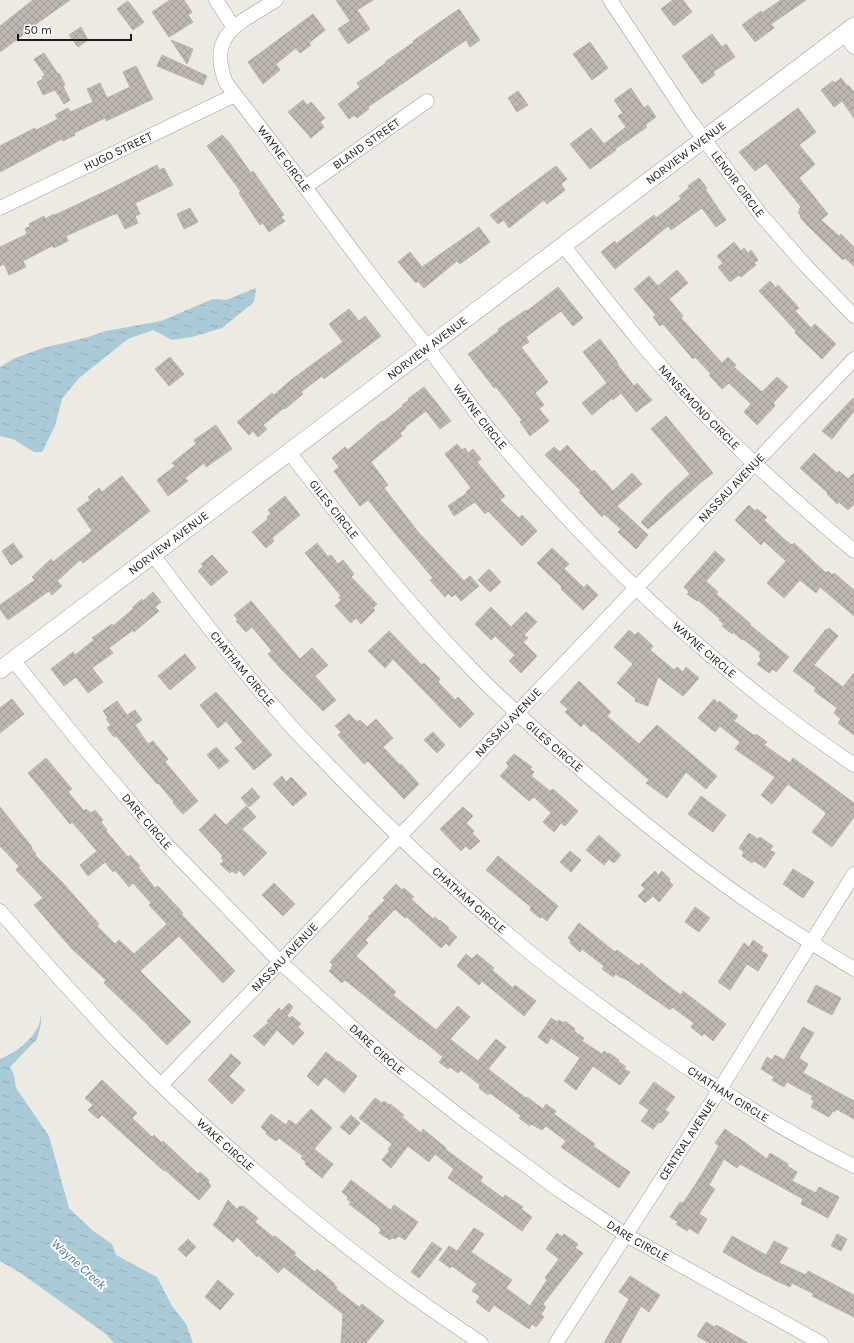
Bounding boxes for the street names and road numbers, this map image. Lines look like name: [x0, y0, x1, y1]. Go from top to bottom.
street label: BLAND STREET: [330, 115, 403, 172]
street label: NORVIEW AVENUE: [643, 118, 729, 188]
street label: WAYNE CIRCLE: [255, 123, 313, 195]
street label: HUGO STREET: [82, 129, 155, 174]
street label: LENOIR CIRCLE: [708, 148, 767, 220]
street label: NORVIEW AVENUE: [384, 313, 470, 383]
street label: NANSEMOND CIRCLE: [656, 362, 743, 453]
street label: WAYNE CIRCLE: [450, 381, 510, 452]
street label: NASSAU AVENUE: [695, 450, 768, 525]
street label: GILES CIRCLE: [306, 477, 362, 542]
street label: NORVIEW AVENUE: [126, 508, 211, 578]
street label: WAYNE CIRCLE: [670, 619, 739, 681]
street label: CHATHAM CIRCLE: [207, 629, 278, 710]
street label: NASSAU AVENUE: [472, 685, 544, 760]
street label: GILES CIRCLE: [523, 718, 586, 775]
street label: DARE CIRCLE: [119, 791, 175, 853]
street label: CHATHAM CIRCLE: [429, 864, 509, 936]
street label: NASSAU AVENUE: [248, 920, 321, 994]
street label: DARE CIRCLE: [346, 1021, 408, 1078]
street label: CHATHAM CIRCLE: [685, 1063, 771, 1125]
street label: CENTRAL AVENUE: [656, 1096, 719, 1183]
street label: WAKE CIRCLE: [194, 1115, 257, 1174]
street label: DARE CIRCLE: [604, 1217, 671, 1264]

